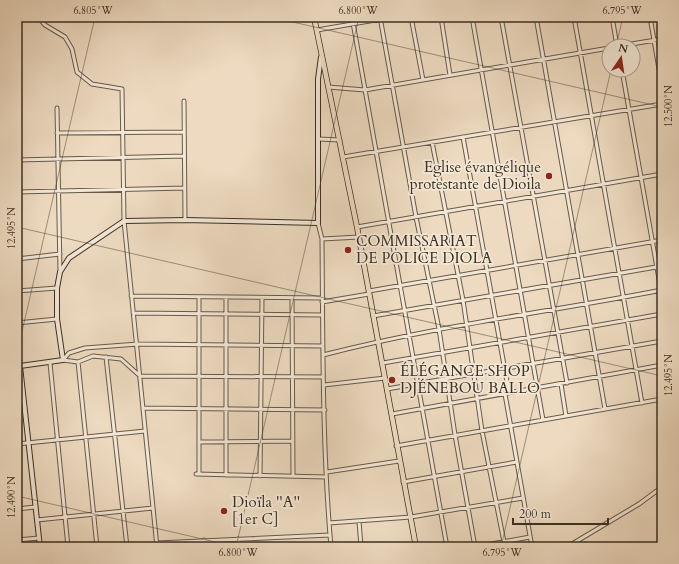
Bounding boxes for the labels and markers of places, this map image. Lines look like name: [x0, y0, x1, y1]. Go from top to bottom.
place label: Eglise évangélique protestante de Dioila: [410, 157, 542, 194]
marker: Eglise évangélique protestante de Dioila: [544, 171, 554, 181]
place label: COMMISSARIAT DE POLICE DIOLA: [356, 231, 493, 268]
marker: COMMISSARIAT DE POLICE DIOLA: [343, 245, 353, 255]
place label: ÉLÉGANCE SHOP DJÉNEBOU BALLO: [400, 361, 540, 398]
marker: ÉLÉGANCE SHOP DJÉNEBOU BALLO: [387, 375, 397, 385]
place label: Dioïla ''A'' [1er C]: [232, 492, 300, 529]
marker: Dioïla ''A'' [1er C]: [219, 506, 229, 516]

